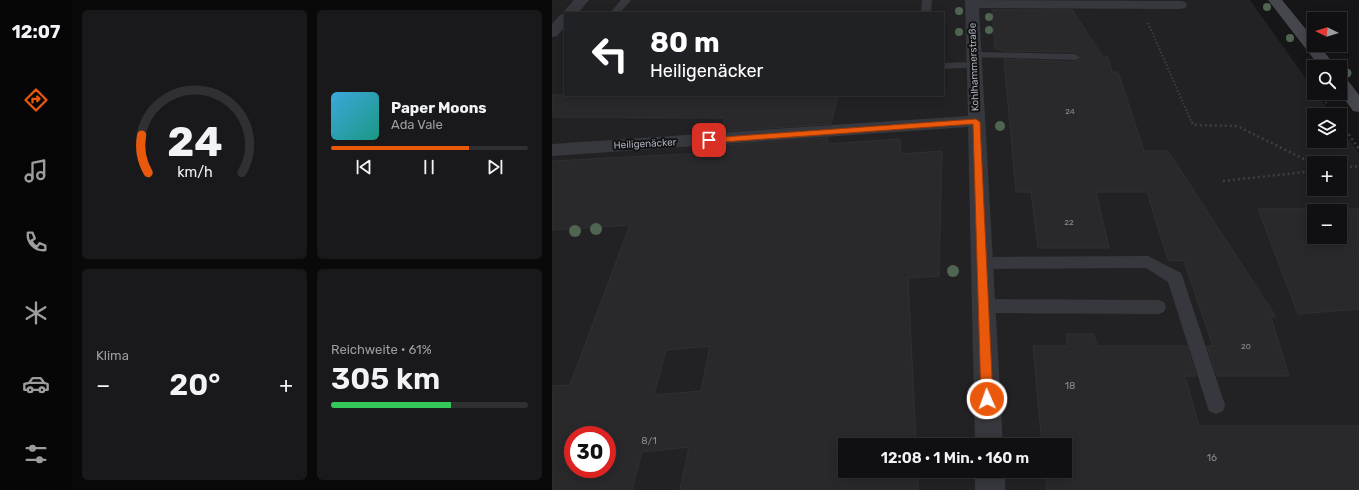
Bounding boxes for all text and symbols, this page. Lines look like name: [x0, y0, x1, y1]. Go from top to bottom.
north arrow: [1307, 12, 1347, 52]
map controls: [1307, 12, 1347, 244]
text: 12:07: [12, 21, 60, 43]
street label: Kohlhammerstraße: [966, 22, 982, 111]
text: 80 m: [650, 26, 720, 59]
icon: left: [584, 28, 636, 80]
text: Heiligenäcker: [650, 60, 763, 82]
button: search: [1307, 60, 1347, 100]
icon: directions: [22, 86, 50, 114]
text: Paper Moons: [391, 99, 487, 117]
house number: 24: [1065, 107, 1075, 116]
button: layers: [1307, 108, 1347, 148]
text: 24: [167, 116, 222, 165]
text: Ada Vale: [391, 117, 443, 132]
pin: [692, 123, 726, 157]
icon: arrive: [698, 129, 720, 151]
street label: Heiligenäcker: [613, 136, 677, 152]
icon: previous: [353, 156, 375, 178]
icon: pause: [418, 156, 440, 178]
icon: next: [484, 156, 506, 178]
button: +: [1307, 156, 1347, 196]
icon: music: [22, 157, 50, 185]
text: km/h: [177, 163, 212, 180]
button: −: [1307, 204, 1347, 244]
house number: 22: [1064, 218, 1074, 227]
icon: phone: [22, 228, 50, 256]
icon: climate: [22, 299, 50, 327]
text: Reichweite · 61%: [331, 342, 432, 357]
house number: 20: [1241, 342, 1251, 351]
text: Klima: [96, 348, 129, 363]
text: 305 km: [331, 361, 440, 397]
text: 20°: [169, 367, 220, 403]
icon: car: [22, 370, 50, 398]
text: −: [96, 372, 110, 399]
text: +: [279, 372, 293, 399]
position arrow: [966, 378, 1008, 420]
house number: 18: [1065, 380, 1075, 392]
speed limit sign: 30: [564, 426, 616, 478]
house number: 8/1: [641, 435, 657, 447]
icon: filters: [22, 440, 50, 468]
text: 12:08 · 1 Min. · 160 m: [881, 449, 1029, 467]
house number: 16: [1207, 452, 1217, 464]

